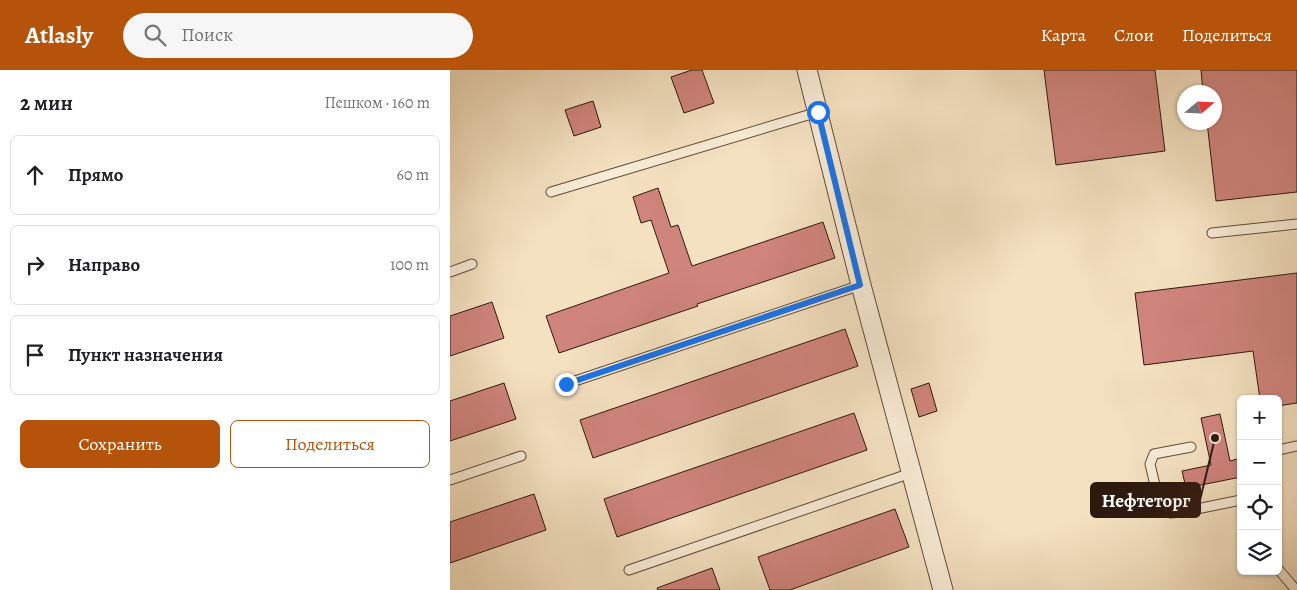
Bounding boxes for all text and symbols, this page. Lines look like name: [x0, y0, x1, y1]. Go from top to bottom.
search box: [123, 13, 473, 58]
text: Atlasly: [25, 19, 93, 51]
icon: search: [141, 21, 169, 49]
text: Поиск: [181, 22, 233, 48]
text: Карта: [1041, 23, 1086, 47]
text: Слои: [1114, 23, 1154, 47]
text: Поделиться: [1182, 23, 1272, 47]
north arrow: [1177, 85, 1222, 130]
text: 2 мин: [20, 89, 73, 117]
text: Пешком · 160 m: [324, 92, 430, 114]
route start: [807, 101, 830, 124]
icon: ahead: [21, 161, 49, 189]
text: Прямо: [68, 162, 123, 188]
text: 60 m: [397, 164, 429, 186]
icon: right: [21, 251, 49, 279]
text: Направо: [68, 252, 140, 278]
text: 100 m: [390, 254, 429, 276]
icon: arrive: [21, 341, 49, 369]
text: Пункт назначения: [68, 342, 223, 368]
route end: [555, 373, 578, 396]
map controls: [1237, 395, 1282, 575]
button: +: [1237, 395, 1282, 440]
button: Сохранить: [20, 420, 220, 468]
button: Поделиться: [230, 420, 430, 468]
button: −: [1237, 440, 1282, 485]
callout: Нефтеторг: [1091, 483, 1200, 517]
button: locate: [1237, 485, 1282, 530]
text: Нефтеторг: [1101, 488, 1191, 514]
button: layers: [1237, 530, 1282, 575]

